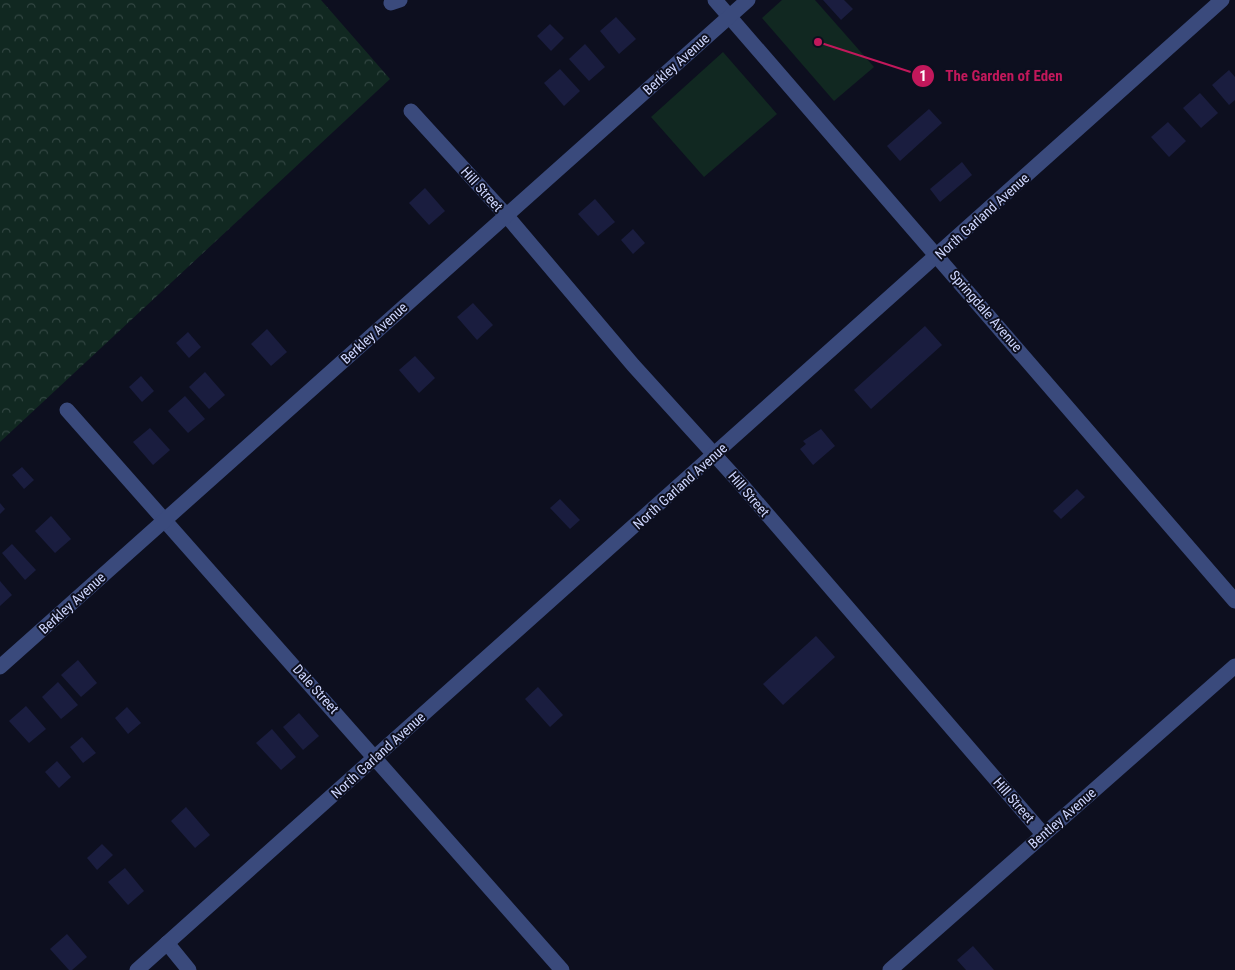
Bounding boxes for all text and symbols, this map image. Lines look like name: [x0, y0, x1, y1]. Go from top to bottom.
street label: Berkley Avenue: [639, 30, 713, 98]
callout: The Garden of Eden: [910, 61, 1073, 91]
text: 1: [919, 67, 927, 85]
text: The Garden of Eden: [945, 67, 1063, 85]
street label: Hill Street: [458, 163, 506, 215]
street label: North Garland Avenue: [932, 169, 1033, 262]
street label: Springdale Avenue: [946, 267, 1026, 355]
street label: Berkley Avenue: [337, 299, 411, 367]
street label: North Garland Avenue: [630, 439, 731, 532]
street label: Hill Street: [725, 468, 773, 520]
street label: Berkley Avenue: [35, 569, 109, 637]
street label: Dale Street: [290, 661, 342, 717]
street label: North Garland Avenue: [328, 708, 429, 801]
street label: Hill Street: [990, 774, 1038, 826]
street label: Bentley Avenue: [1025, 784, 1099, 852]

